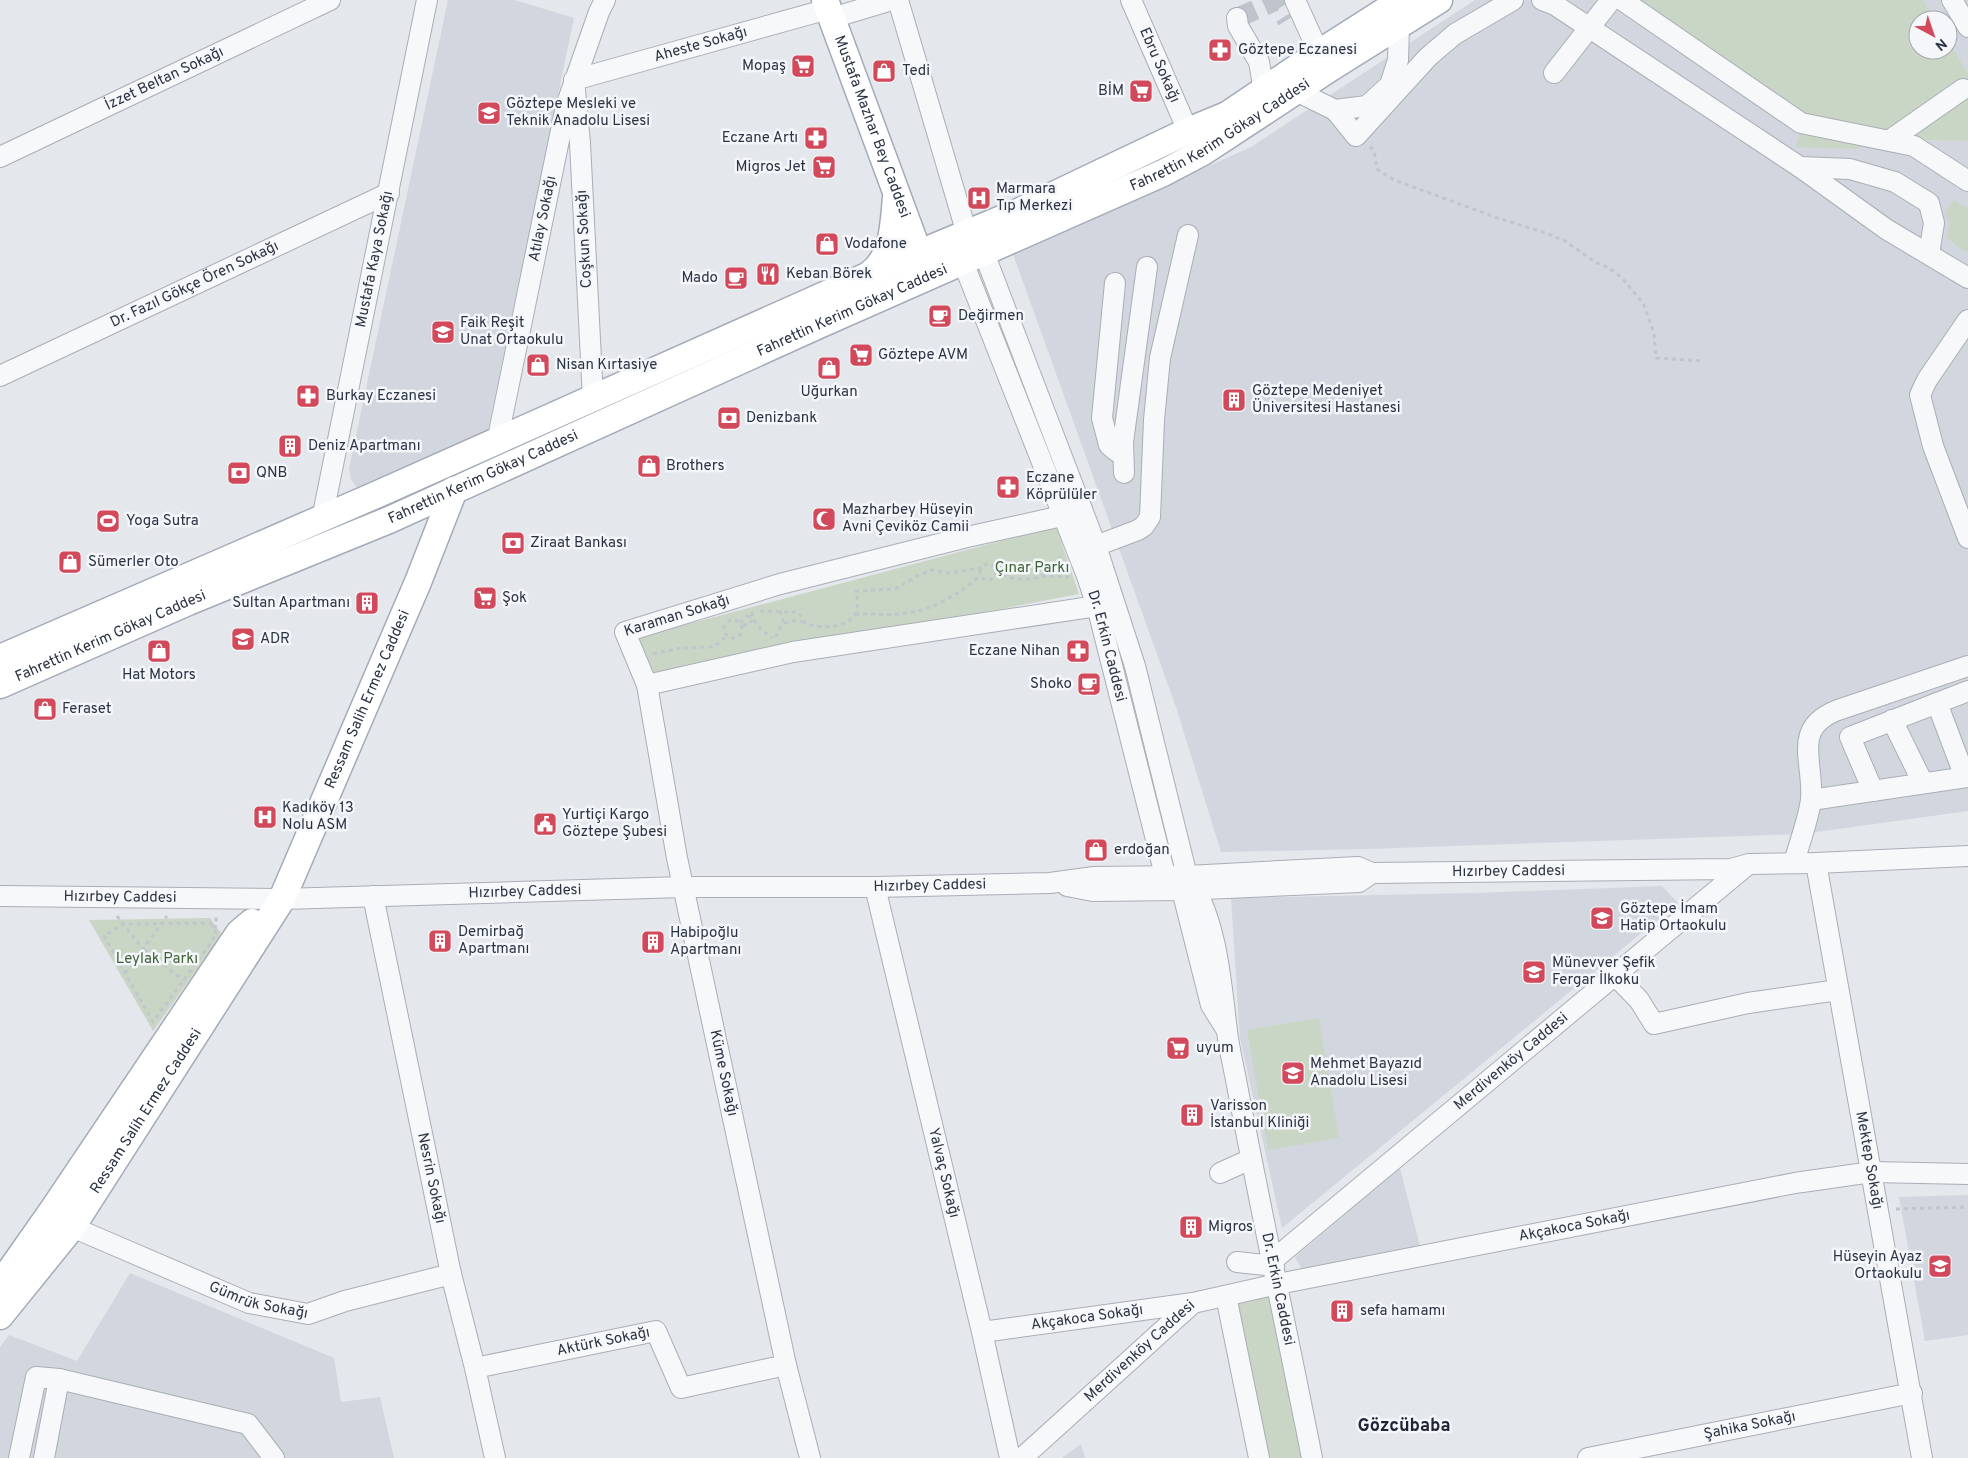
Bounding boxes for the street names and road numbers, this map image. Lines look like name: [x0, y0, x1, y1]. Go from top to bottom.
street label: Aheste Sokağı: [652, 23, 749, 67]
street label: Ebru Sokağı: [1135, 25, 1184, 106]
street label: Mustafa Mazhar Bey Caddesi: [829, 33, 914, 220]
street label: İzzet Beltan Sokağı: [102, 42, 227, 115]
street label: Fahrettin Kerim Gökay Caddesi: [1127, 75, 1314, 196]
street label: Atılay Sokağı: [525, 174, 561, 263]
street label: Mustafa Kaya Sokağı: [351, 189, 398, 329]
street label: Coşkun Sokağı: [573, 189, 597, 289]
street label: Dr. Fazıl Gökçe Ören Sokağı: [107, 237, 282, 332]
street label: Fahrettin Kerim Gökay Caddesi: [754, 260, 950, 361]
street label: Fahrettin Kerim Gökay Caddesi: [385, 426, 581, 529]
street label: Fahrettin Kerim Gökay Caddesi: [12, 586, 209, 687]
street label: Dr. Erkin Caddesi: [1083, 588, 1130, 704]
street label: Karaman Sokağı: [622, 591, 732, 641]
street label: Ressam Salih Ermez Caddesi: [321, 607, 414, 792]
street label: Hızırbey Caddesi: [1452, 861, 1565, 882]
street label: Hızırbey Caddesi: [873, 875, 986, 897]
street label: Hızırbey Caddesi: [468, 881, 582, 903]
street label: Hızırbey Caddesi: [63, 887, 177, 907]
street label: Merdivenköy Caddesi: [1450, 1009, 1572, 1115]
street label: Ressam Salih Ermez Caddesi: [86, 1025, 206, 1197]
street label: Küme Sokağı: [705, 1028, 741, 1118]
street label: Mektep Sokağı: [1851, 1110, 1887, 1211]
street label: Yalvaç Sokağı: [924, 1126, 964, 1220]
street label: Nesrin Sokağı: [413, 1131, 450, 1225]
street label: Akçakoca Sokağı: [1517, 1206, 1632, 1246]
street label: Dr. Erkin Caddesi: [1257, 1231, 1299, 1347]
street label: Gümrük Sokağı: [206, 1277, 309, 1323]
street label: Merdivenköy Caddesi: [1080, 1296, 1199, 1406]
street label: Akçakoca Sokağı: [1030, 1300, 1144, 1335]
street label: Aktürk Sokağı: [555, 1323, 652, 1361]
street label: Şahika Sokağı: [1702, 1407, 1797, 1444]

